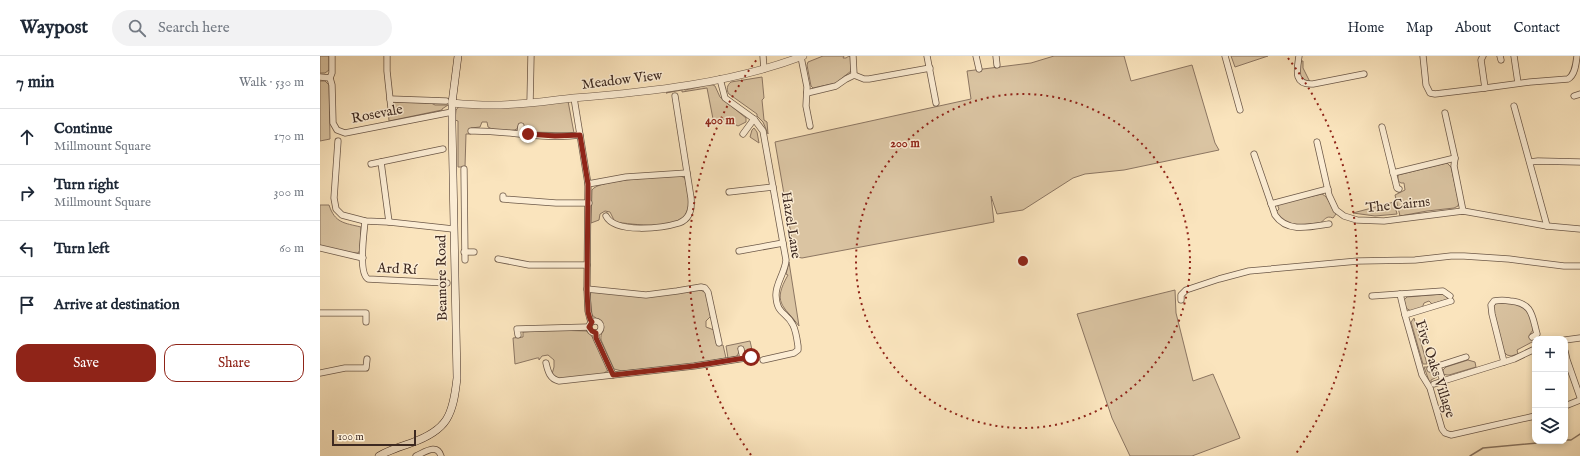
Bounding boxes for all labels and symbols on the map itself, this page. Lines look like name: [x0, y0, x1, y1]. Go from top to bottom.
street label: Meadow View: [581, 66, 664, 94]
street label: Rosevale: [350, 100, 405, 128]
text: 400 m: [705, 113, 736, 128]
route end: [519, 125, 537, 143]
text: 200 m: [890, 136, 920, 151]
street label: Hazel Lane: [777, 190, 805, 260]
street label: The Cairns: [1365, 193, 1431, 217]
street label: Beamore Road: [432, 234, 452, 321]
centre of rings: [1016, 254, 1030, 268]
street label: Ard Rí: [376, 259, 418, 279]
street label: Five Oaks Village: [1411, 318, 1459, 421]
route start: [742, 348, 760, 366]
scale bar: [332, 428, 416, 447]

